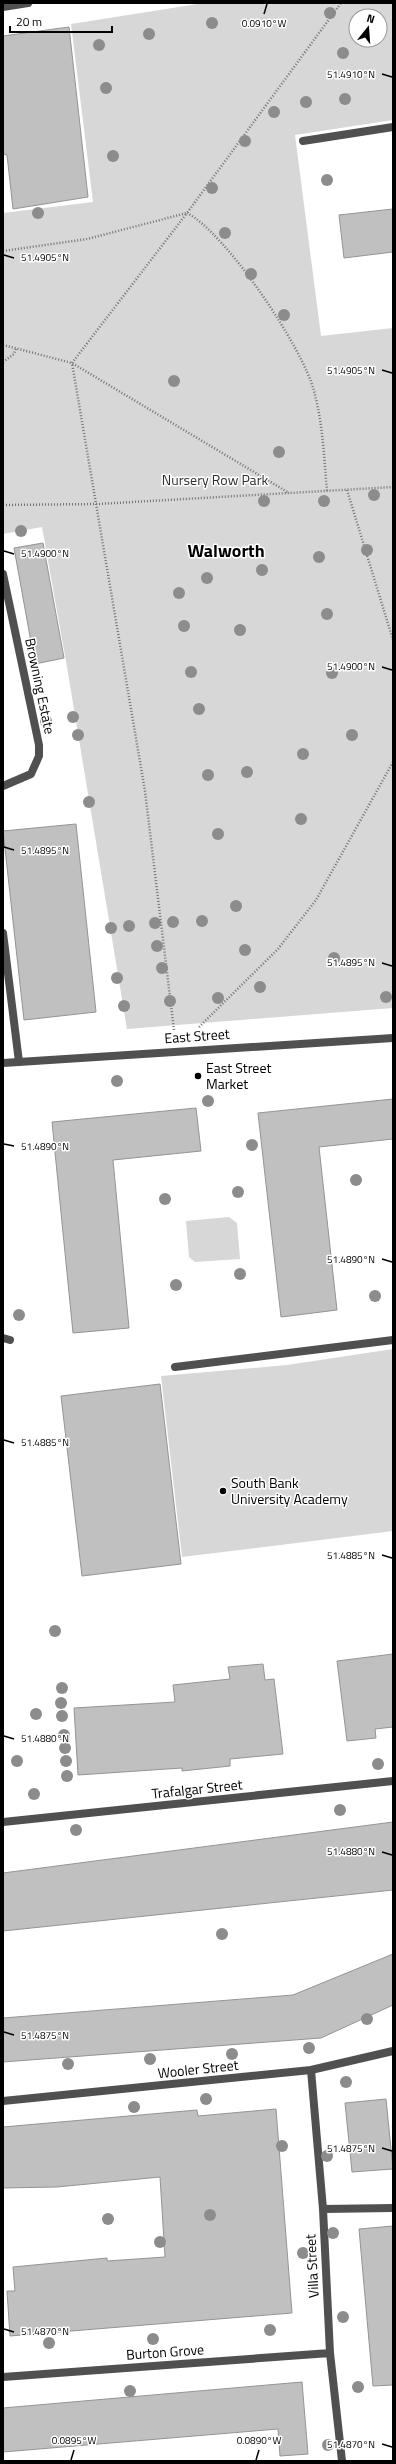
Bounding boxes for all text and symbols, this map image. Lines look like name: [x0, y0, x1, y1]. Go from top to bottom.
scale bar: [10, 8, 112, 34]
north arrow: [348, 8, 388, 48]
text: N: [365, 10, 377, 27]
text: 20 m: [16, 12, 42, 31]
text: 0.0910°W: [242, 16, 286, 31]
text: 51.4910°N: [327, 67, 375, 82]
text: 51.4905°N: [21, 250, 69, 265]
text: 51.4905°N: [327, 363, 375, 378]
park label: Nursery Row Park: [162, 469, 268, 490]
district label: Walworth: [187, 537, 265, 564]
text: 51.4900°N: [21, 546, 69, 561]
street label: Browning Estate: [20, 636, 61, 736]
text: 51.4900°N: [327, 659, 375, 674]
text: 51.4895°N: [21, 843, 69, 858]
text: 51.4895°N: [327, 955, 375, 970]
street label: East Street: [164, 1023, 230, 1048]
place label: East Street Market: [206, 1057, 271, 1094]
marker: East Street Market: [193, 1071, 203, 1081]
text: 51.4890°N: [21, 1139, 69, 1154]
text: 51.4890°N: [327, 1252, 375, 1267]
text: 51.4885°N: [21, 1435, 69, 1450]
place label: South Bank University Academy: [231, 1472, 348, 1509]
marker: South Bank University Academy: [218, 1486, 228, 1496]
text: 51.4885°N: [327, 1548, 375, 1563]
text: 51.4880°N: [21, 1731, 69, 1746]
street label: Trafalgar Street: [151, 1773, 243, 1804]
text: 51.4880°N: [327, 1844, 375, 1859]
text: 51.4875°N: [21, 2028, 69, 2043]
street label: Wooler Street: [156, 2054, 240, 2083]
text: 51.4875°N: [327, 2141, 375, 2156]
street label: Villa Street: [299, 2234, 324, 2298]
text: 51.4870°N: [21, 2324, 69, 2339]
street label: Burton Grove: [125, 2338, 205, 2365]
text: 0.0895°W: [52, 2433, 96, 2448]
text: 0.0890°W: [237, 2433, 281, 2448]
text: 51.4870°N: [327, 2437, 375, 2452]

